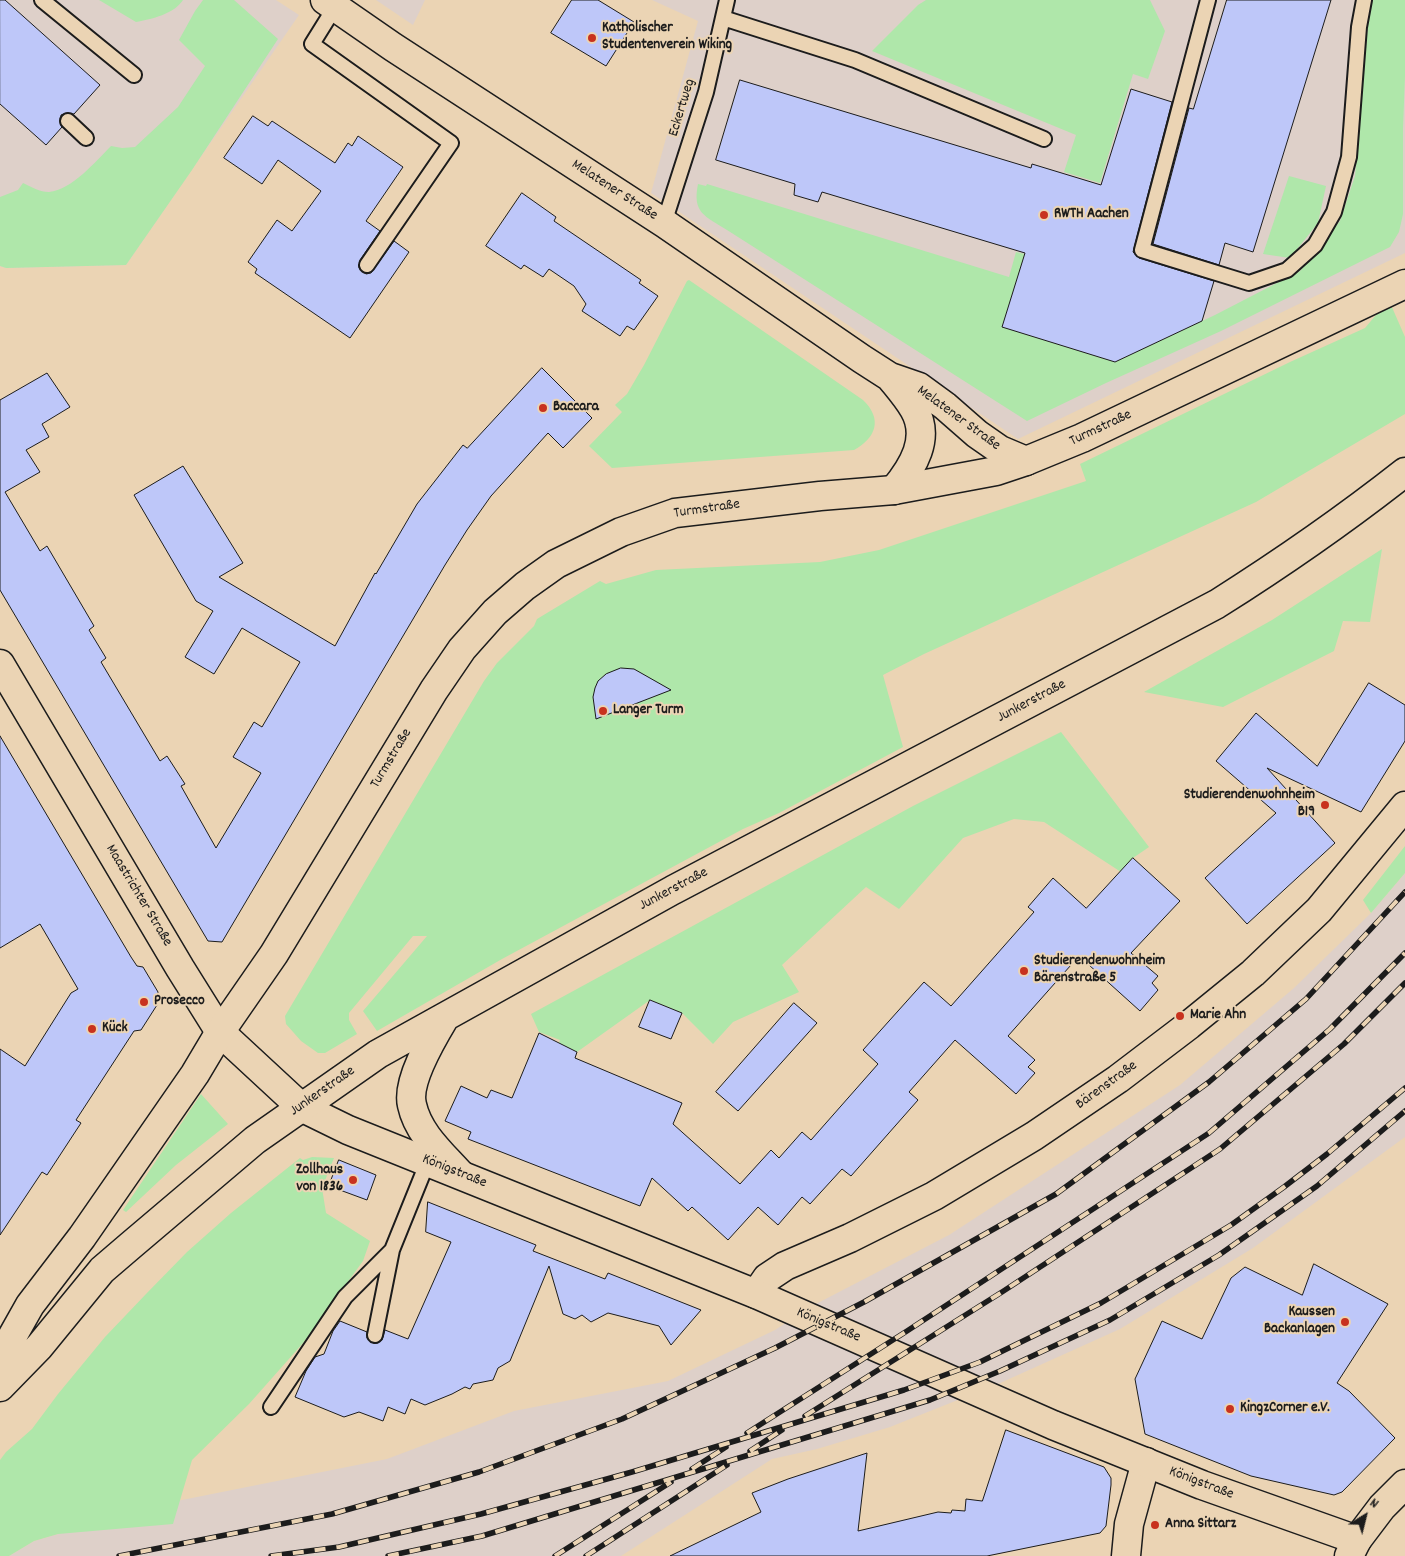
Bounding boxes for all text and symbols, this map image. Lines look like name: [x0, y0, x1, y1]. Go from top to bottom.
place label: Katholischer Studentenverein Wiking: [602, 20, 732, 55]
marker: Katholischer Studentenverein Wiking: [586, 32, 598, 44]
street label: Eckertweg: [666, 77, 700, 139]
street label: Melatener Straße: [568, 156, 660, 226]
place label: RWTH Aachen: [1054, 206, 1129, 224]
marker: RWTH Aachen: [1038, 209, 1050, 221]
street label: Melatener Straße: [913, 383, 1003, 455]
place label: Baccara: [553, 399, 599, 417]
marker: Baccara: [537, 402, 549, 414]
street label: Turmstraße: [1067, 407, 1135, 451]
street label: Turmstraße: [673, 496, 741, 524]
street label: Junkerstraße: [995, 676, 1069, 728]
place label: Langer Turm: [613, 702, 684, 720]
marker: Langer Turm: [597, 705, 609, 717]
street label: Turmstraße: [367, 726, 417, 792]
place label: Studierendenwohnheim B19: [1184, 787, 1315, 822]
marker: Studierendenwohnheim B19: [1319, 799, 1331, 811]
street label: Maastrichter Straße: [101, 842, 175, 950]
street label: Junkerstraße: [637, 864, 711, 916]
place label: Studierendenwohnheim Bärenstraße 5: [1034, 953, 1165, 988]
marker: Studierendenwohnheim Bärenstraße 5: [1018, 965, 1030, 977]
place label: Prosecco: [154, 993, 205, 1011]
marker: Prosecco: [138, 996, 150, 1008]
place label: Marie Ahn: [1190, 1007, 1246, 1025]
marker: Marie Ahn: [1174, 1010, 1186, 1022]
place label: Kück: [102, 1020, 128, 1038]
marker: Kück: [86, 1023, 98, 1035]
street label: Bärenstraße: [1073, 1058, 1141, 1114]
street label: Junkerstraße: [287, 1063, 359, 1121]
street label: Königstraße: [419, 1151, 489, 1193]
place label: Zollhaus von 1836: [296, 1162, 343, 1197]
marker: Zollhaus von 1836: [347, 1174, 359, 1186]
street label: Königstraße: [793, 1304, 863, 1348]
place label: Kaussen Backanlagen: [1264, 1304, 1335, 1339]
marker: Kaussen Backanlagen: [1339, 1316, 1351, 1328]
place label: KingzCorner e.V.: [1240, 1400, 1330, 1418]
marker: KingzCorner e.V.: [1224, 1403, 1236, 1415]
street label: Königstraße: [1166, 1463, 1236, 1505]
north arrow: [1340, 1491, 1390, 1541]
text: N: [1365, 1494, 1382, 1514]
place label: Anna Sittarz: [1165, 1516, 1236, 1534]
marker: Anna Sittarz: [1149, 1519, 1161, 1531]

